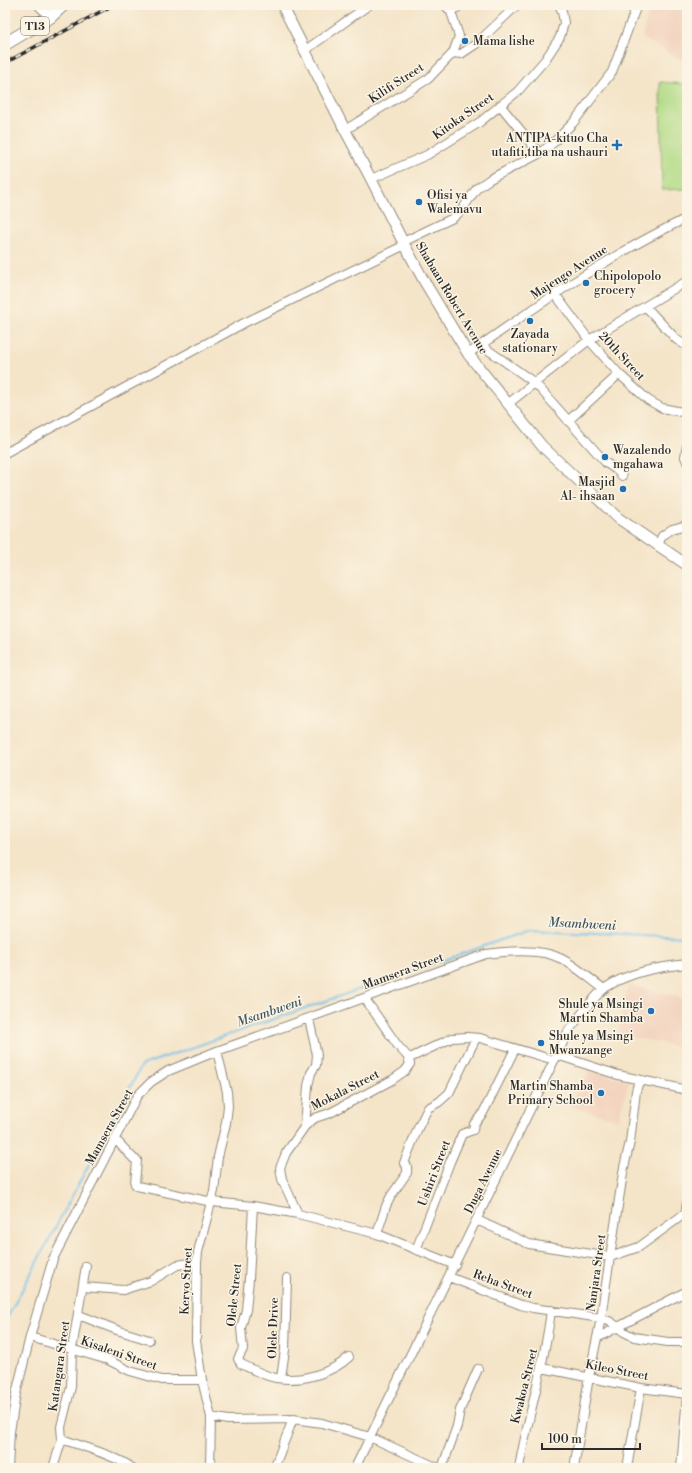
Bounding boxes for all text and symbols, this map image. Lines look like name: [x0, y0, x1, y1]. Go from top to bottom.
road number: T13: [21, 17, 49, 35]
place label: Mama lishe: [473, 34, 535, 49]
marker: Mama lishe: [460, 36, 470, 46]
street label: Kilifi Street: [366, 60, 427, 107]
street label: Kitoka Street: [430, 89, 497, 143]
place label: ANTIPA-kituo Cha utafiti,tiba na ushauri: [492, 131, 609, 160]
marker: ANTIPA-kituo Cha utafiti,tiba na ushauri: [611, 139, 623, 151]
place label: Ofisi ya Walemavu: [426, 188, 482, 217]
marker: Ofisi ya Walemavu: [414, 197, 424, 207]
street label: Shabaan Robert Avenue: [412, 239, 491, 357]
street label: Majengo Avenue: [528, 242, 611, 303]
place label: Chipolopolo grocery: [594, 269, 662, 298]
marker: Chipolopolo grocery: [581, 278, 591, 288]
marker: Zayada stationary: [525, 316, 535, 326]
place label: Zayada stationary: [502, 327, 558, 356]
street label: 20th Street: [595, 329, 649, 384]
place label: Wazalendo mgahawa: [612, 443, 672, 472]
marker: Wazalendo mgahawa: [600, 452, 610, 462]
place label: Masjid Al- ihsaan: [559, 475, 615, 504]
marker: Masjid Al- ihsaan: [618, 484, 628, 494]
water label: Msambweni: [548, 914, 617, 934]
street label: Mamsera Street: [361, 950, 446, 993]
water label: Msambweni: [235, 993, 305, 1031]
place label: Shule ya Msingi Martin Shamba: [559, 997, 644, 1026]
marker: Shule ya Msingi Martin Shamba: [646, 1006, 656, 1016]
place label: Shule ya Msingi Mwanzange: [549, 1029, 633, 1058]
marker: Shule ya Msingi Mwanzange: [536, 1038, 546, 1048]
street label: Mokala Street: [309, 1066, 383, 1114]
place label: Martin Shamba Primary School: [508, 1079, 594, 1108]
street label: Mamsera Street: [82, 1086, 137, 1168]
marker: Martin Shamba Primary School: [596, 1088, 606, 1098]
street label: Ushiri Street: [415, 1137, 454, 1208]
street label: Duga Avenue: [461, 1146, 506, 1216]
street label: Nanjara Street: [584, 1233, 609, 1313]
street label: Keryo Street: [177, 1246, 196, 1315]
street label: Olele Street: [224, 1262, 245, 1328]
street label: Reha Street: [471, 1267, 535, 1302]
street label: Olele Drive: [265, 1297, 282, 1359]
street label: Katangara Street: [46, 1319, 73, 1412]
street label: Kisaleni Street: [79, 1333, 160, 1374]
street label: Kwakoa Street: [508, 1346, 541, 1425]
street label: Kileo Street: [584, 1357, 651, 1384]
scale bar: [542, 1425, 640, 1451]
text: 100 m: [548, 1432, 582, 1447]

